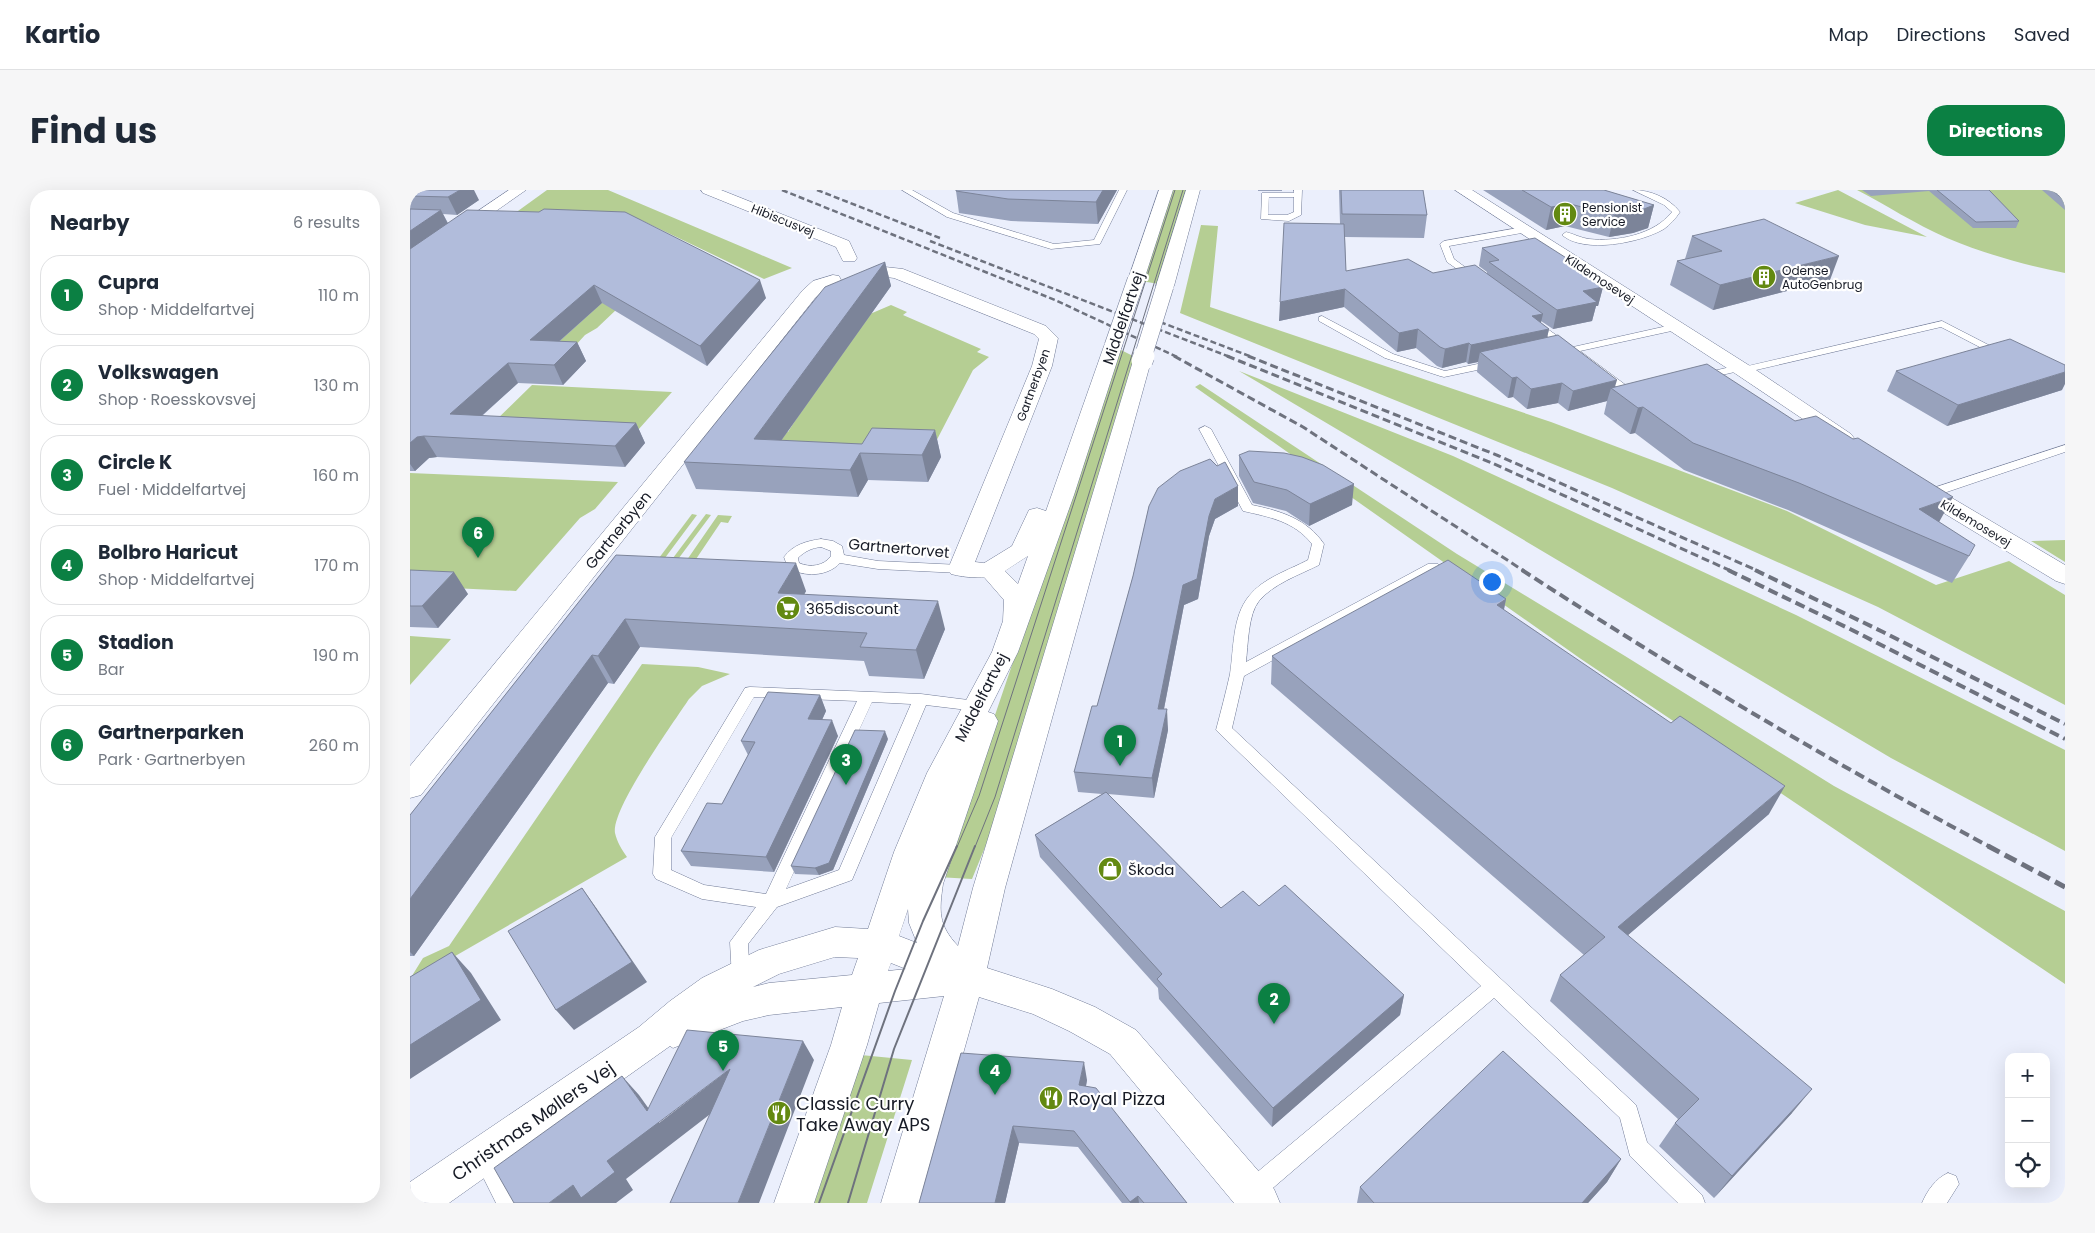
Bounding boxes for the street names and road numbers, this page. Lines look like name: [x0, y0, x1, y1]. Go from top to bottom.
street label: Hibiscusvej: [749, 200, 817, 240]
street label: Kildemosevej: [1562, 250, 1638, 308]
street label: Middelfartvej: [1097, 269, 1149, 367]
street label: Gartnerbyen: [1012, 346, 1054, 424]
street label: Gartnerbyen: [580, 487, 656, 573]
street label: Kildemosevej: [1938, 495, 2014, 551]
street label: Gartnertorvet: [848, 533, 950, 563]
street label: Middelfartvej: [950, 649, 1012, 745]
street label: Christmas Møllers Vej: [447, 1055, 619, 1187]

